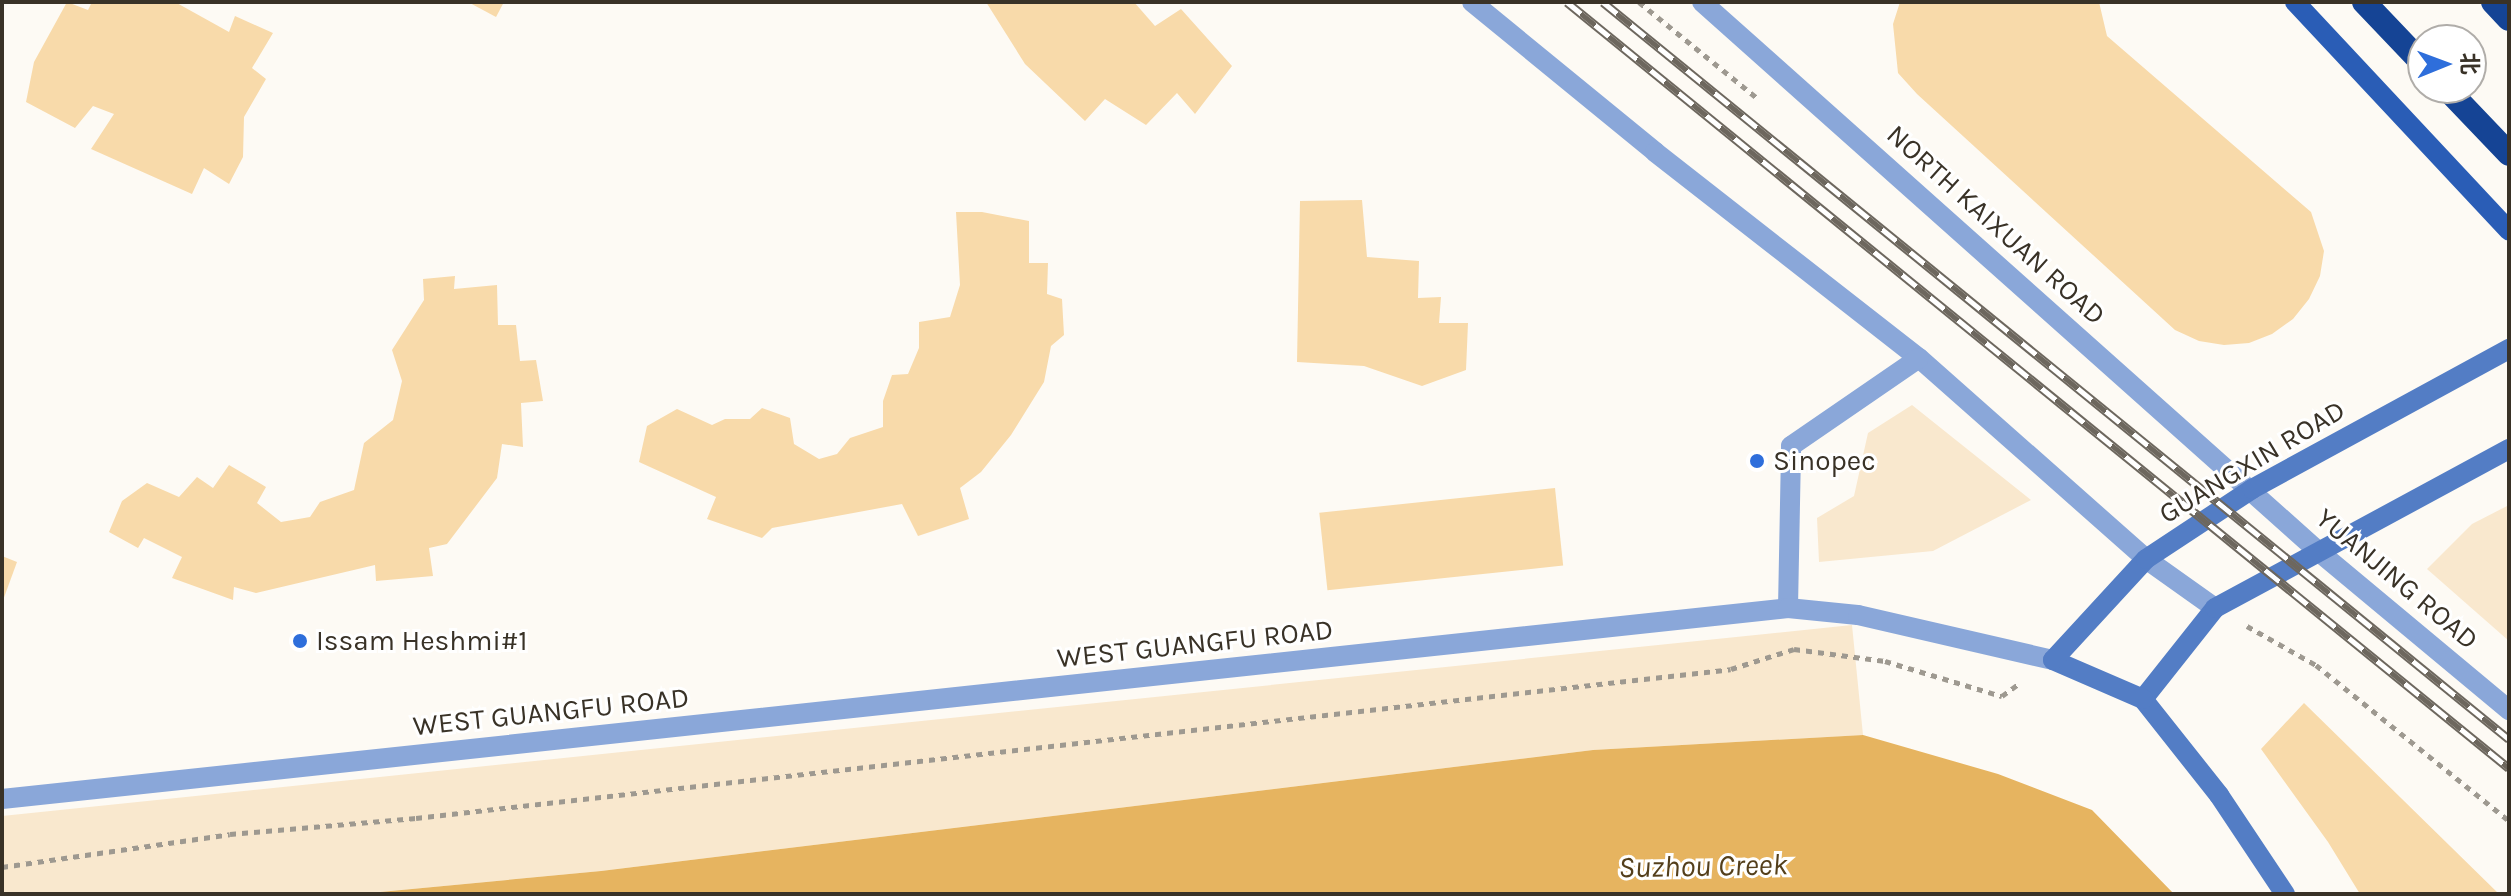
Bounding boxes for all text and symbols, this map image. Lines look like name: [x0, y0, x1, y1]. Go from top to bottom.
north arrow: [2407, 24, 2487, 104]
text: 北: [2456, 52, 2482, 75]
street label: NORTH KAIXUAN ROAD: [1880, 118, 2112, 332]
street label: GUANGXIN ROAD: [2153, 393, 2351, 531]
place label: Sinopec: [1773, 444, 1876, 478]
marker: Sinopec: [1748, 452, 1766, 470]
street label: YUANJING ROAD: [2309, 501, 2485, 657]
street label: WEST GUANGFU ROAD: [1055, 613, 1335, 675]
place label: Issam Heshmi#1: [316, 624, 528, 658]
marker: Issam Heshmi#1: [291, 632, 309, 650]
street label: WEST GUANGFU ROAD: [411, 681, 691, 743]
water label: Suzhou Creek: [1618, 847, 1788, 885]

